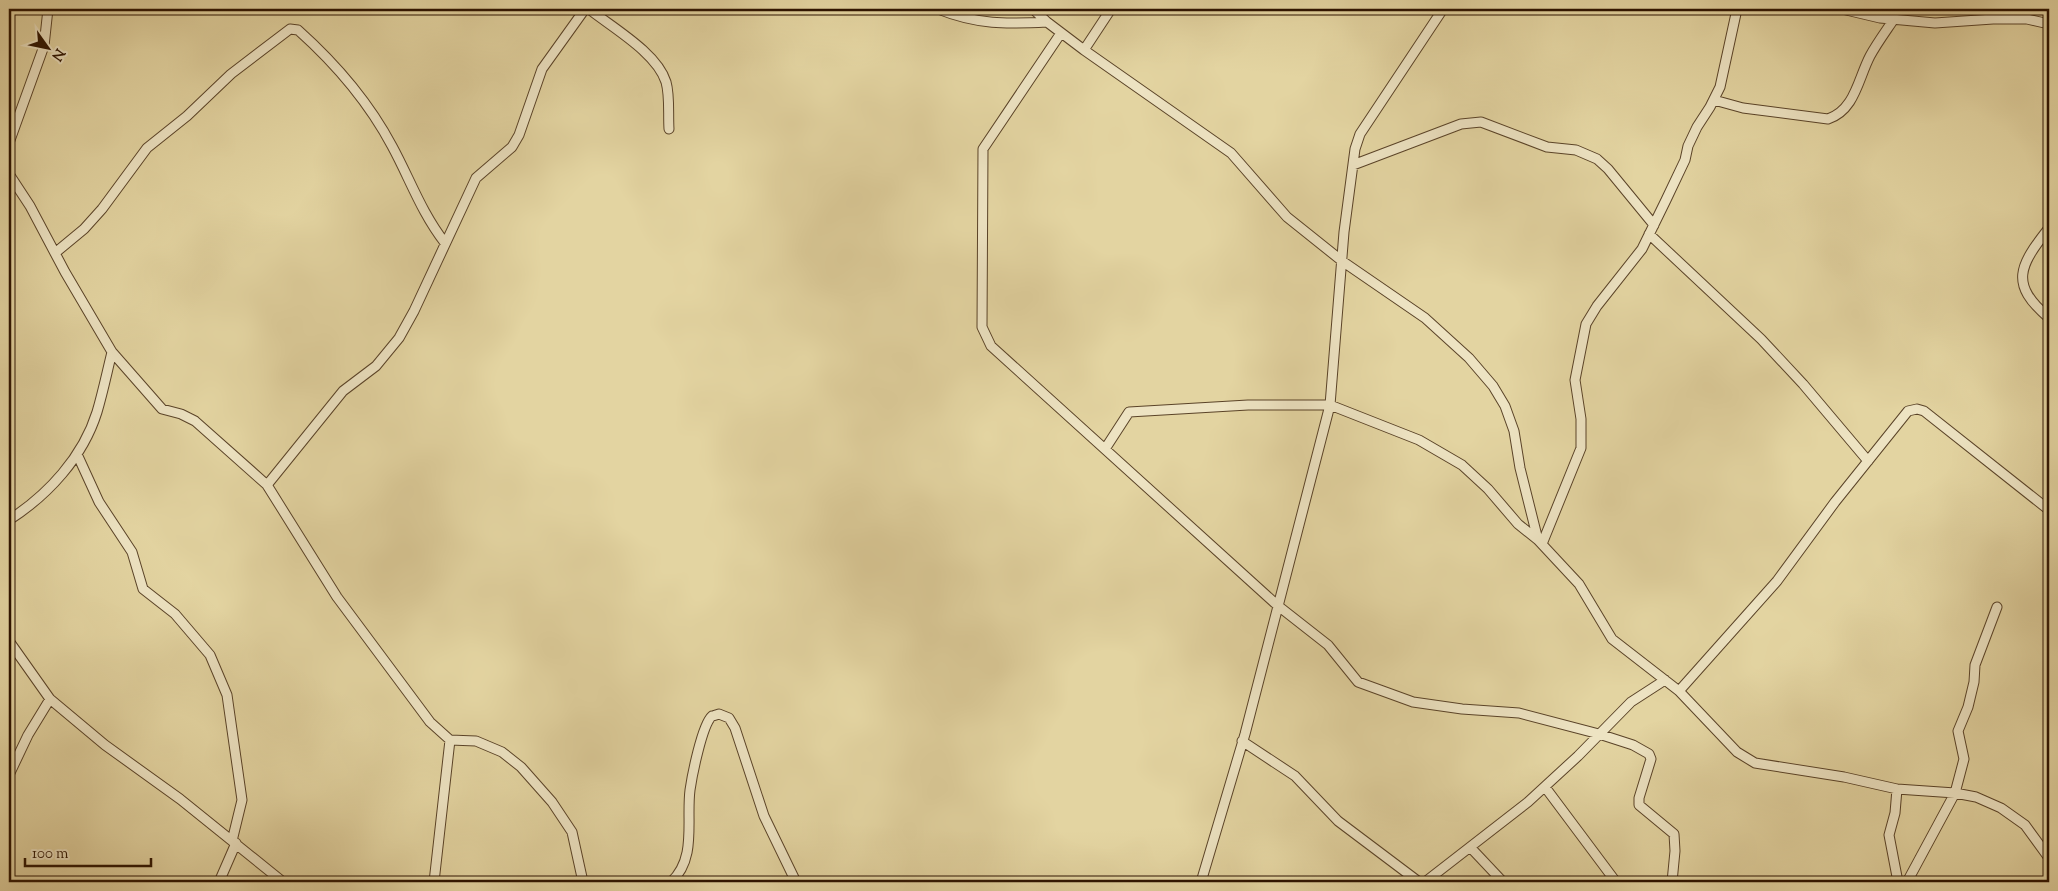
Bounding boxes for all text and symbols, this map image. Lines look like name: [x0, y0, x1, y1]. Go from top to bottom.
north arrow: [22, 22, 72, 72]
text: N: [46, 44, 69, 64]
scale bar: [25, 836, 151, 868]
text: 100 m: [32, 844, 69, 865]

